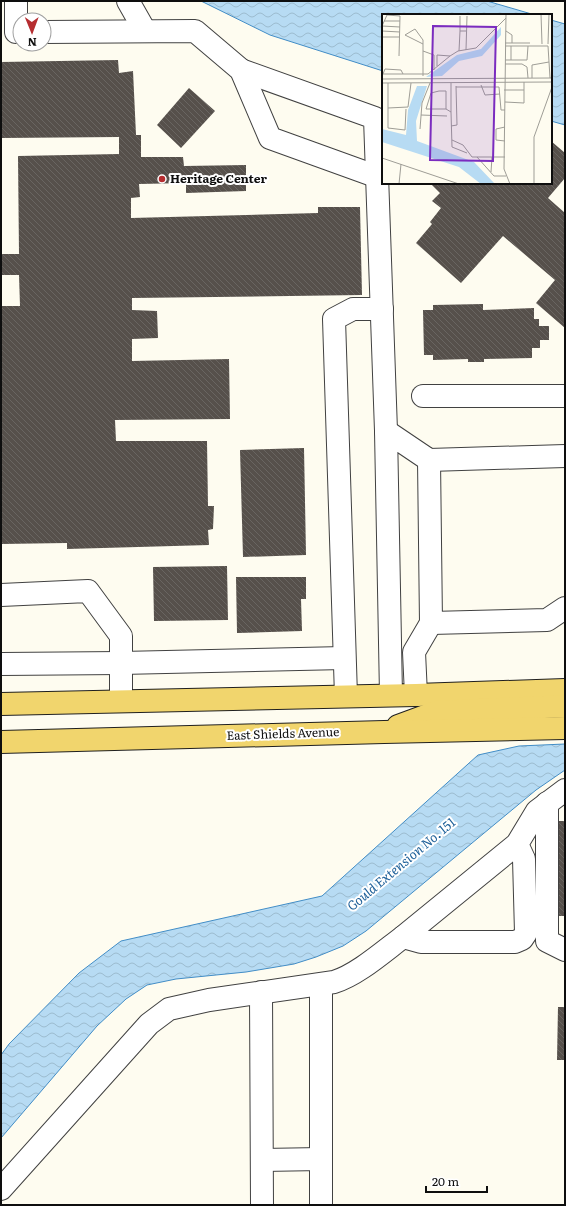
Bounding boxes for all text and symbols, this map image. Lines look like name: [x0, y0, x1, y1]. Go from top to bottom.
north arrow: [12, 12, 52, 52]
inset map: [382, 14, 552, 184]
text: N: [27, 35, 37, 51]
place label: Heritage Center: [170, 169, 267, 187]
marker: Heritage Center: [157, 174, 167, 184]
street label: East Shields Avenue: [226, 722, 340, 744]
water label: Gould Extension No. 151: [342, 813, 459, 915]
scale bar: [426, 1168, 487, 1194]
text: 20 m: [432, 1172, 459, 1190]

